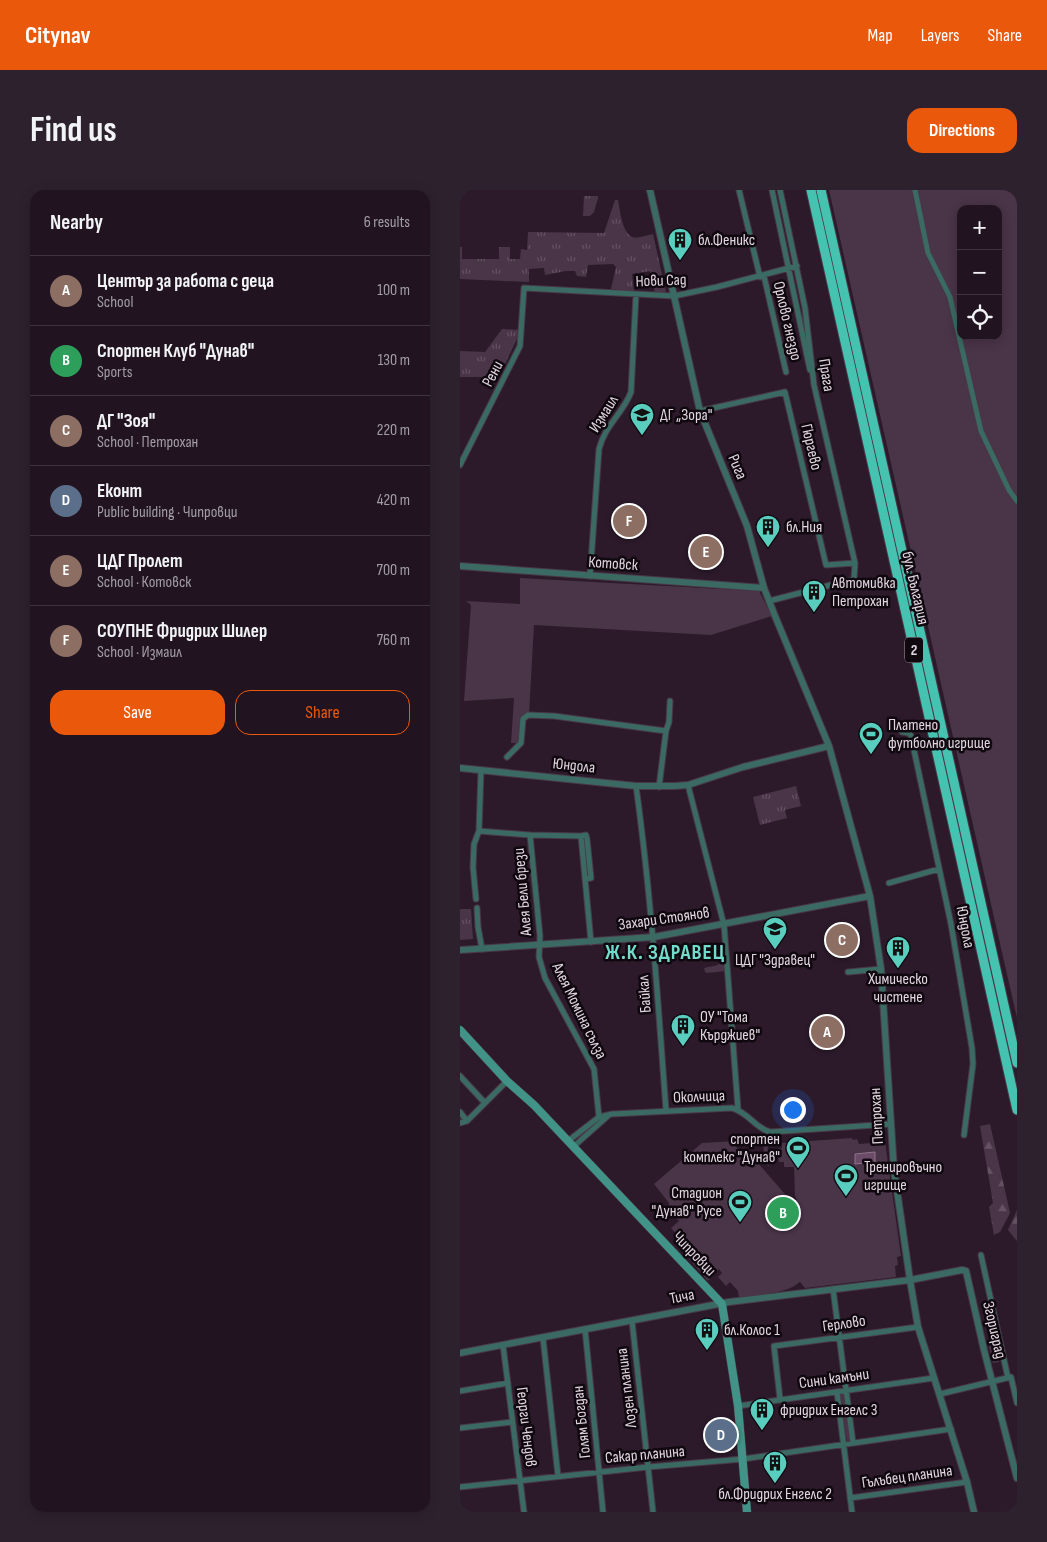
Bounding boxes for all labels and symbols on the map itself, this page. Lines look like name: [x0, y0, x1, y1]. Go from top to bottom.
building icon: бл.Феникс: [667, 227, 693, 261]
place label: бл.Феникс: [698, 231, 755, 250]
street label: Нови Сад: [635, 271, 687, 291]
street label: Орлово гнездо: [769, 280, 805, 362]
street label: Прага: [814, 357, 838, 393]
street label: Рени: [478, 358, 508, 390]
street label: Измаил: [585, 392, 623, 436]
school or university icon: ДГ „Зора": [629, 402, 655, 436]
place label: ДГ „Зора": [660, 406, 712, 425]
street label: Гюргево: [796, 422, 826, 472]
street label: Рига: [723, 452, 751, 482]
pin: F: [613, 502, 645, 540]
building icon: бл.Ния: [755, 514, 781, 548]
place label: бл.Ния: [786, 518, 822, 537]
pin: E: [690, 533, 722, 571]
street label: бул. България: [897, 550, 933, 626]
street label: Котовск: [588, 553, 639, 575]
place label: Автомивка Петрохан: [831, 574, 896, 611]
building icon: Автомивка Петрохан: [801, 579, 827, 613]
road number: 2: [905, 638, 923, 662]
place label: Платено футболно игрище: [888, 716, 990, 753]
sports icon: Платено футболно игрище: [858, 721, 884, 755]
street label: Юндола: [552, 754, 596, 778]
street label: Алея Бели брези: [510, 847, 536, 938]
street label: Захари Стоянов: [617, 903, 711, 935]
street label: Юндола: [952, 904, 978, 950]
school or university icon: ЦДГ "Здравец": [762, 916, 788, 950]
pin: C: [826, 921, 858, 959]
building icon: Химическо чистене: [885, 935, 911, 969]
district label: Ж.К. ЗДРАВЕЦ: [605, 940, 725, 965]
place label: ЦДГ "Здравец": [735, 951, 815, 970]
street label: Алея Момина сълза: [547, 959, 610, 1062]
place label: Химическо чистене: [867, 970, 928, 1007]
street label: Байкал: [634, 974, 656, 1013]
place label: ОУ "Тома Кърджиев": [700, 1008, 760, 1045]
building icon: ОУ "Тома Кърджиев": [670, 1013, 696, 1047]
pin: A: [811, 1013, 843, 1051]
street label: Околчица: [673, 1087, 725, 1107]
street label: Петрохан: [866, 1087, 888, 1145]
your location: [780, 1097, 806, 1123]
place label: спортен комплекс "Дунав": [684, 1130, 780, 1167]
sports icon: спортен комплекс "Дунав": [785, 1135, 811, 1169]
place label: Тренировъчно игрище: [864, 1158, 942, 1195]
sports icon: Тренировъчно игрище: [833, 1163, 859, 1197]
place label: Стадион "Дунав" Русе: [651, 1184, 722, 1221]
sports icon: Стадион "Дунав" Русе: [727, 1189, 753, 1223]
pin: B: [767, 1194, 799, 1232]
street label: Чипровци: [668, 1228, 720, 1280]
street label: Тича: [668, 1285, 696, 1309]
street label: Згориград: [978, 1300, 1010, 1360]
street label: Герлово: [821, 1312, 867, 1336]
building icon: бл.Колос 1: [694, 1317, 720, 1351]
place label: бл.Колос 1: [724, 1321, 780, 1340]
street label: Лозен планина: [613, 1347, 641, 1430]
street label: Сини камъни: [798, 1365, 870, 1393]
street label: Голям Богдан: [569, 1385, 595, 1459]
street label: Георги Чендов: [512, 1386, 540, 1468]
building icon: фридрих Енгелс 3: [749, 1397, 775, 1431]
place label: фридрих Енгелс 3: [780, 1401, 877, 1420]
pin: D: [705, 1416, 737, 1454]
street label: Сакар планина: [604, 1442, 686, 1468]
building icon: бл.Фридрих Енгелс 2: [762, 1450, 788, 1484]
street label: Гълъбец планина: [860, 1461, 954, 1493]
place label: бл.Фридрих Енгелс 2: [718, 1485, 832, 1504]

